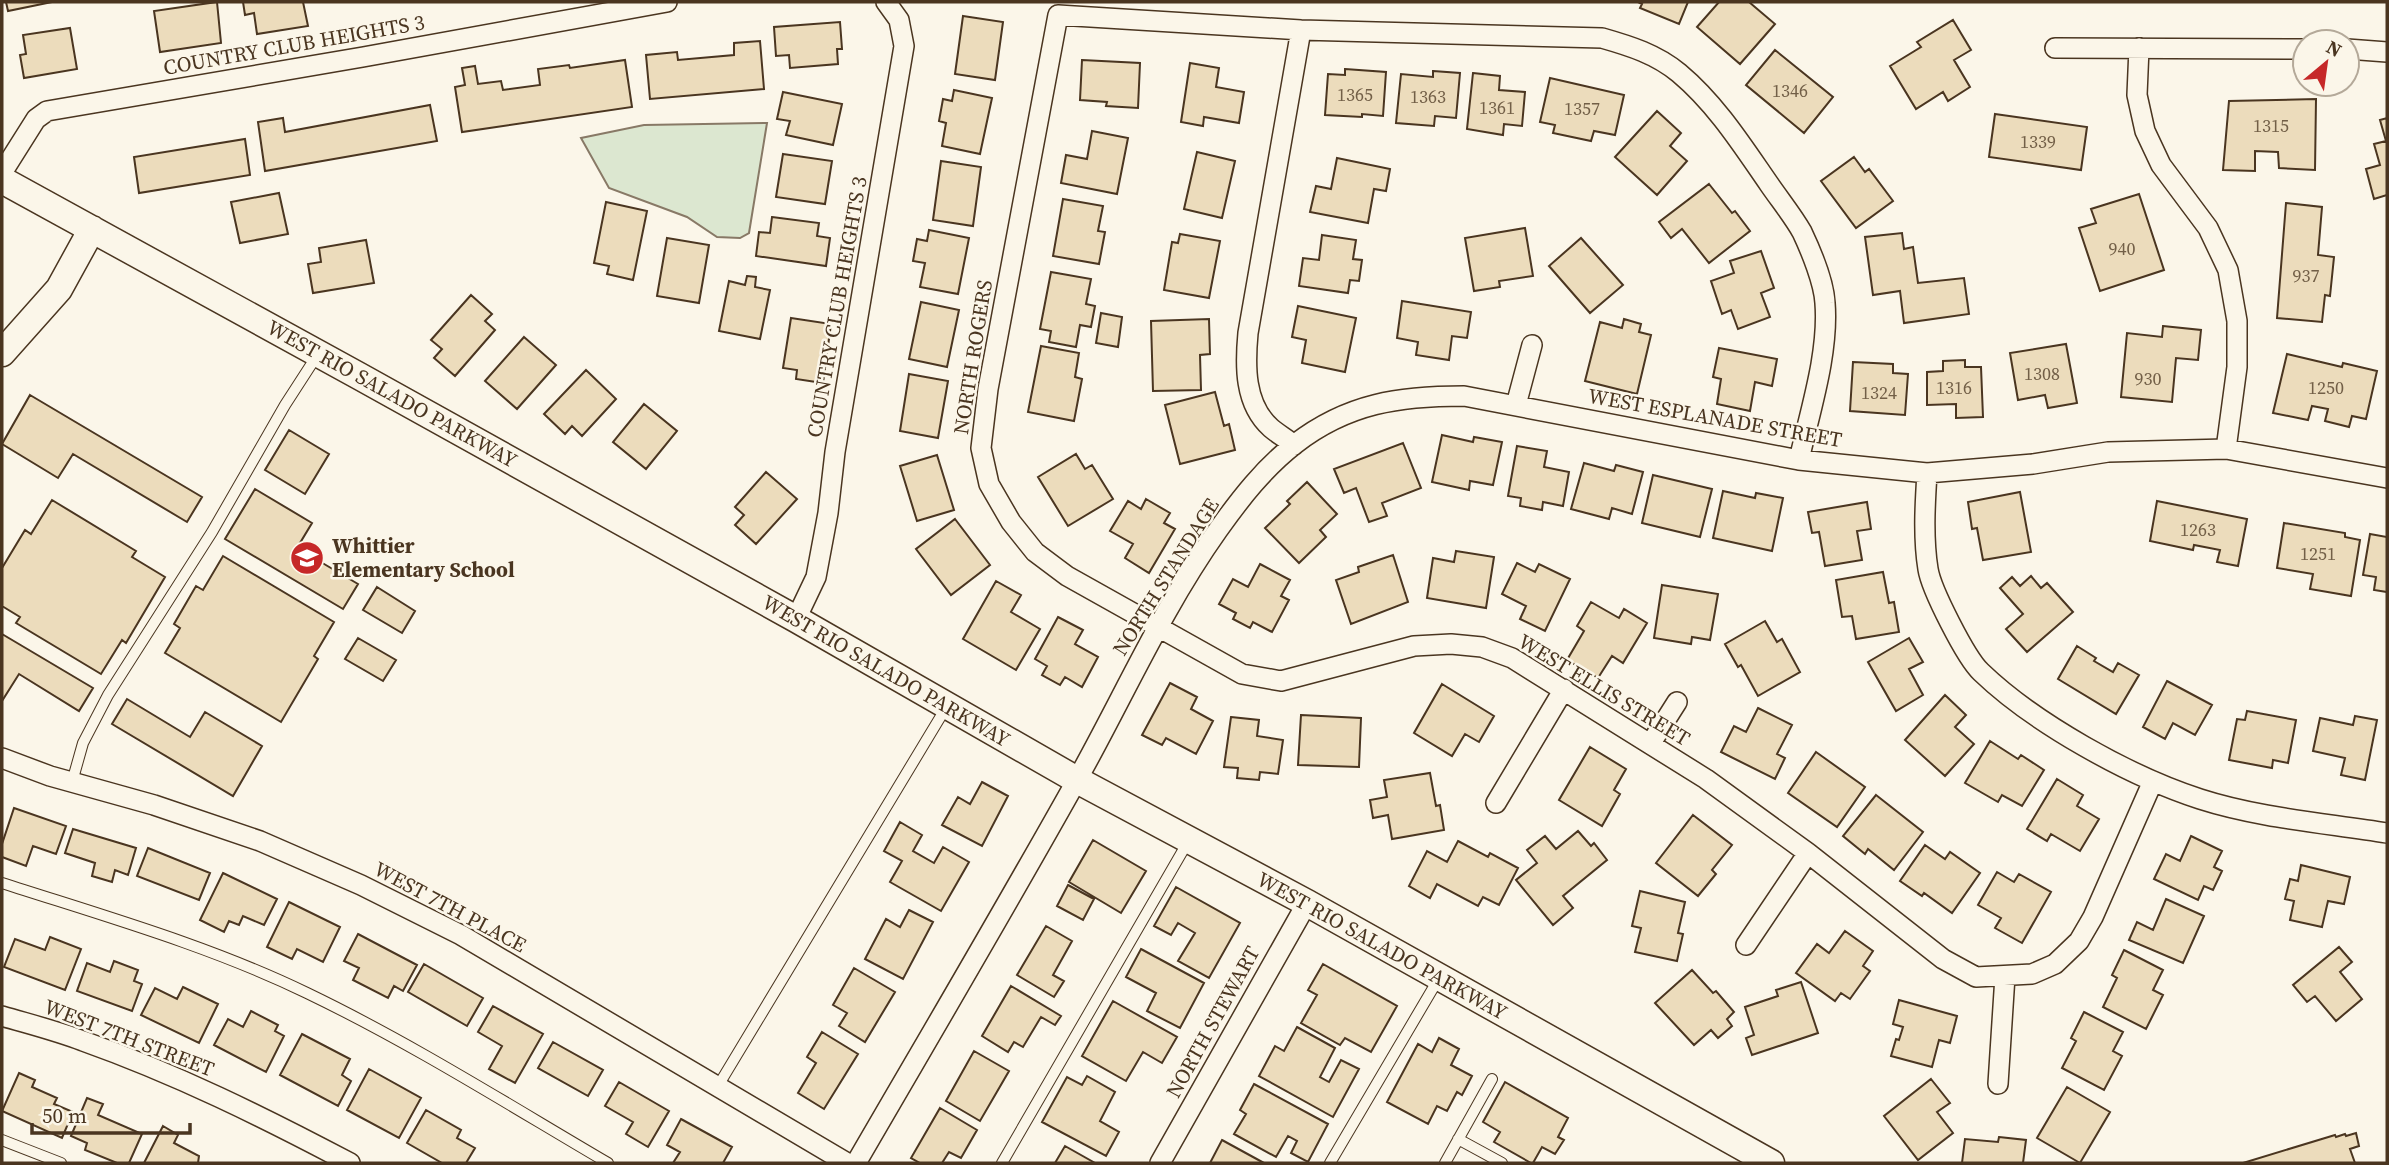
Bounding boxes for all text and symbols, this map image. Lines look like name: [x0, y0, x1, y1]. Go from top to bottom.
street label: COUNTRY CLUB HEIGHTS 3: [161, 7, 427, 82]
north arrow: [2291, 28, 2361, 98]
text: N: [2322, 33, 2347, 63]
house number: 1346: [1772, 78, 1808, 103]
house number: 1365: [1337, 82, 1373, 107]
house number: 1363: [1410, 84, 1446, 109]
house number: 1361: [1479, 95, 1515, 120]
house number: 1357: [1564, 96, 1600, 121]
house number: 1315: [2253, 113, 2289, 138]
house number: 1339: [2020, 129, 2056, 154]
street label: COUNTRY CLUB HEIGHTS 3: [799, 174, 874, 440]
house number: 940: [2109, 236, 2136, 261]
house number: 937: [2293, 263, 2320, 288]
street label: NORTH ROGERS: [946, 278, 999, 436]
street label: WEST RIO SALADO PARKWAY: [262, 313, 523, 475]
house number: 1308: [2024, 361, 2060, 386]
house number: 930: [2135, 366, 2162, 391]
house number: 1316: [1936, 375, 1972, 400]
house number: 1250: [2308, 375, 2344, 400]
house number: 1324: [1861, 380, 1897, 405]
street label: WEST ESPLANADE STREET: [1586, 381, 1845, 454]
street label: NORTH STANDAGE: [1105, 492, 1226, 661]
house number: 1263: [2180, 517, 2216, 542]
place label: Whittier Elementary School: [332, 531, 515, 584]
school or university icon: Whittier Elementary School: [288, 539, 326, 577]
house number: 1251: [2300, 541, 2336, 566]
street label: WEST RIO SALADO PARKWAY: [757, 588, 1016, 754]
street label: WEST ELLIS STREET: [1513, 627, 1696, 753]
street label: WEST 7TH PLACE: [369, 854, 532, 959]
street label: WEST RIO SALADO PARKWAY: [1252, 865, 1513, 1027]
street label: NORTH STEWART: [1159, 940, 1266, 1103]
street label: WEST 7TH STREET: [40, 992, 219, 1083]
scale bar: [32, 1092, 189, 1136]
text: 50 m: [42, 1101, 87, 1130]

